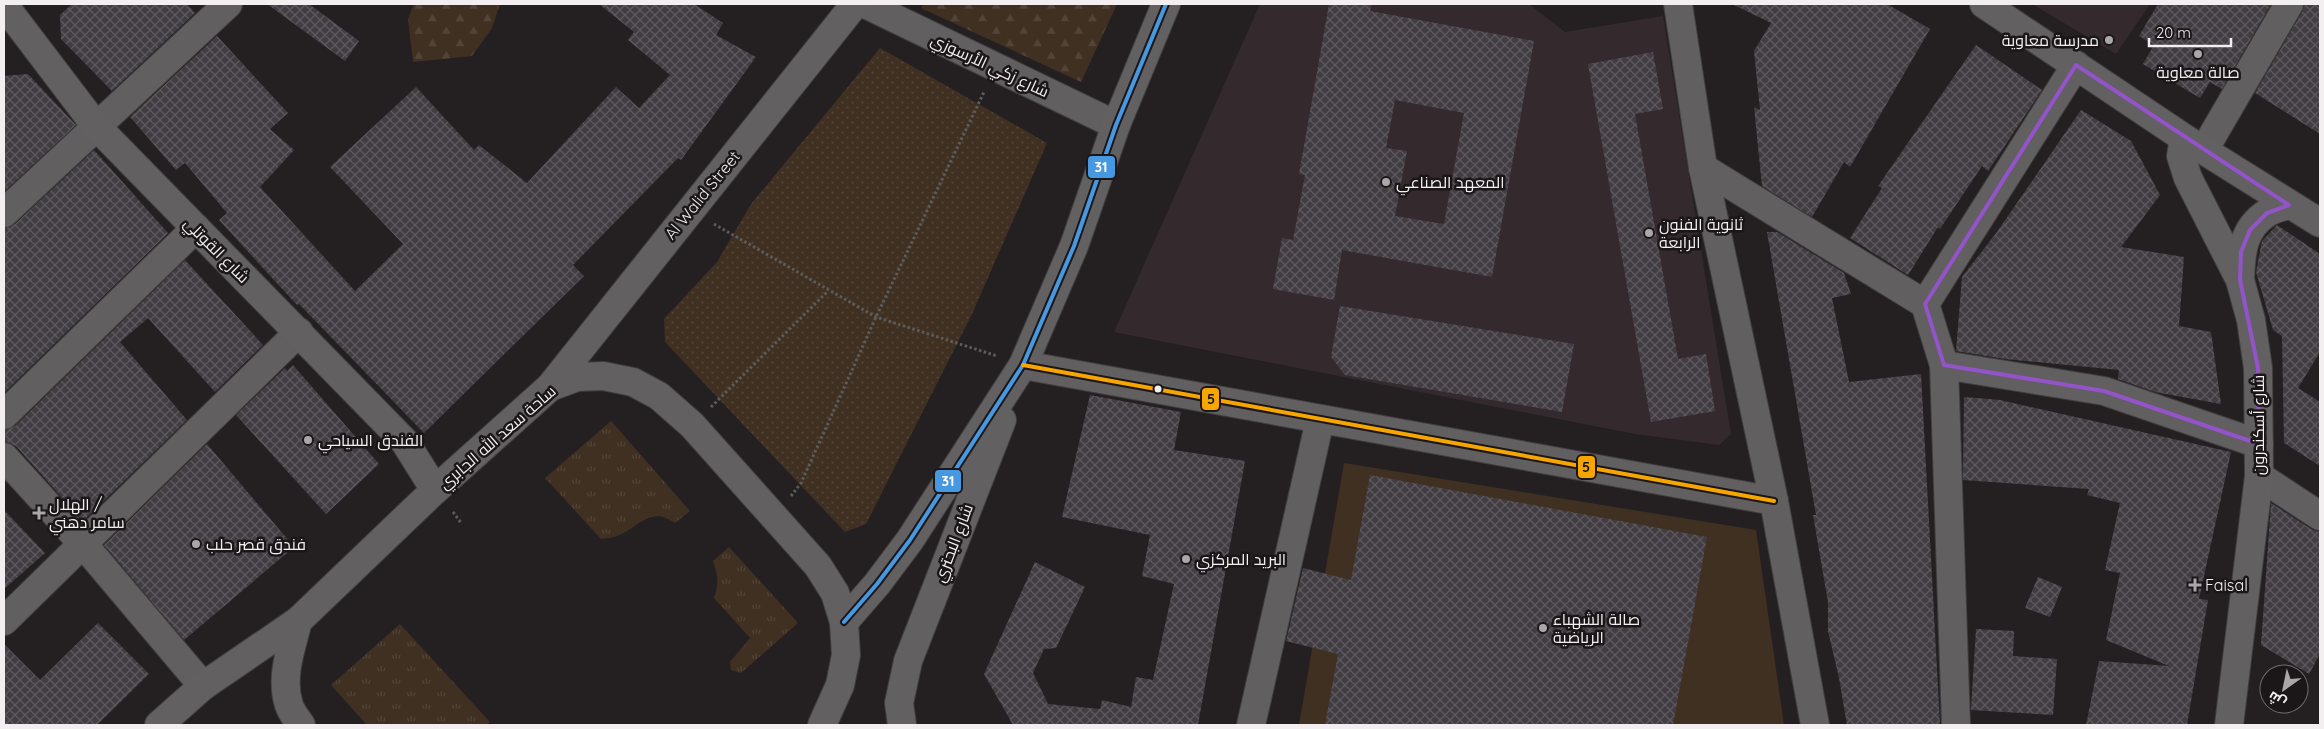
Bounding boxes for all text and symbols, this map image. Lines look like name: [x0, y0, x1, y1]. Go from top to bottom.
scale bar: [2149, 15, 2232, 47]
text: 20 m: [2156, 23, 2191, 42]
street label: شارع زكي الأرسوزي: [926, 29, 1052, 105]
place label: مدرسة معاوية: [2002, 30, 2099, 50]
marker: مدرسة معاوية: [2103, 34, 2115, 46]
marker: صالة معاوية: [2192, 48, 2204, 60]
place label: صالة معاوية: [2156, 62, 2240, 82]
street label: Al Walid Street: [660, 147, 744, 243]
line badge: 31: [1087, 155, 1116, 179]
text: 31: [1095, 158, 1107, 176]
place label: المعهد الصناعي: [1396, 172, 1505, 196]
marker: المعهد الصناعي: [1380, 176, 1392, 188]
street label: شارع القوتلي: [177, 213, 254, 290]
place label: ثانوية الفنون الرابعة: [1659, 214, 1744, 252]
marker: ثانوية الفنون الرابعة: [1643, 227, 1655, 239]
street label: شارع أسكندرون: [2248, 375, 2270, 475]
street label: ساحة سعد الله الجابري: [434, 381, 562, 496]
unlabelled marker: [1153, 384, 1163, 394]
line badge: 5: [1201, 387, 1220, 411]
text: 5: [1207, 390, 1215, 408]
place label: الفندق السياحي: [318, 430, 423, 454]
marker: الفندق السياحي: [302, 434, 314, 446]
line badge: 5: [1577, 455, 1596, 479]
text: 5: [1582, 458, 1590, 476]
line badge: 31: [934, 469, 962, 493]
text: 31: [942, 472, 954, 490]
place label: الهلال / سامر دهني: [49, 494, 125, 536]
street label: شارع البحتري: [929, 501, 981, 586]
marker: الهلال / سامر دهني: [33, 507, 45, 519]
place label: فندق قصر حلب: [206, 534, 306, 555]
marker: فندق قصر حلب: [190, 538, 202, 550]
place label: البريد المركزي: [1196, 549, 1286, 573]
marker: البريد المركزي: [1180, 553, 1192, 565]
place label: Faisal: [2205, 575, 2248, 595]
marker: Faisal: [2189, 579, 2201, 591]
place label: صالة الشهباء الرياضية: [1553, 609, 1640, 647]
marker: صالة الشهباء الرياضية: [1537, 622, 1549, 634]
north arrow: [2259, 664, 2309, 714]
text: ش: [2264, 687, 2289, 712]

